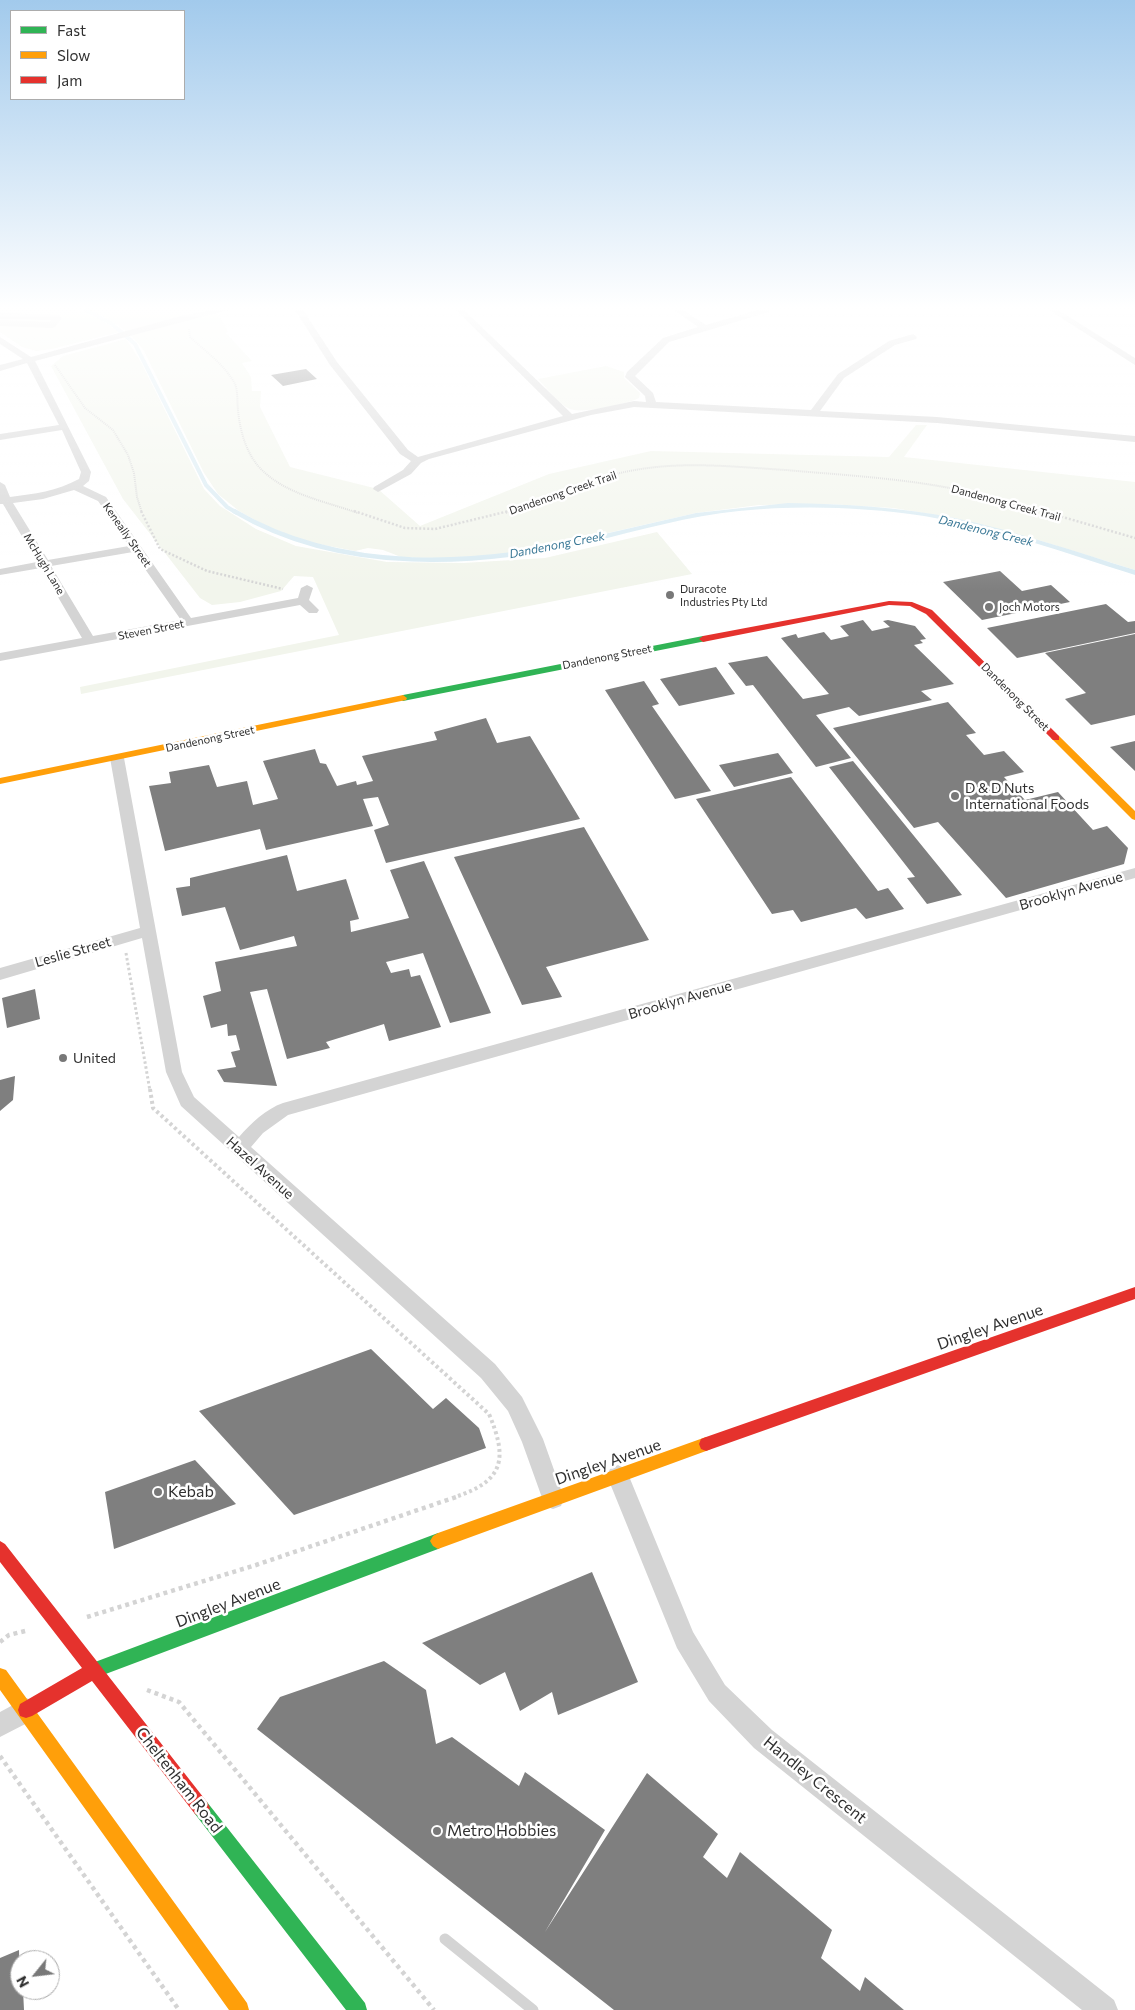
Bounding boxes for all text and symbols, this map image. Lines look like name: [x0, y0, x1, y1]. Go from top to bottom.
legend: [10, 10, 185, 100]
text: Fast: [57, 21, 86, 39]
text: Slow: [57, 46, 90, 64]
text: Jam: [57, 71, 82, 89]
street label: Dandenong Creek Trail: [508, 468, 618, 518]
street label: Dandenong Creek Trail: [950, 482, 1062, 524]
street label: Keneally Street: [100, 500, 154, 570]
water label: Dandenong Creek: [937, 512, 1035, 550]
water label: Dandenong Creek: [508, 529, 606, 561]
street label: McHugh Lane: [21, 531, 67, 597]
place label: Duracote Industries Pty Ltd: [680, 582, 767, 608]
marker: Duracote Industries Pty Ltd: [664, 589, 676, 601]
place label: Joch Motors: [999, 600, 1060, 614]
marker: Joch Motors: [983, 601, 995, 613]
street label: Steven Street: [117, 617, 185, 643]
street label: Dandenong Street: [561, 642, 653, 672]
street label: Dandenong Street: [978, 660, 1052, 734]
street label: Dandenong Street: [164, 723, 256, 755]
place label: D & D Nuts International Foods: [965, 780, 1089, 812]
marker: D & D Nuts International Foods: [949, 790, 961, 802]
street label: Brooklyn Avenue: [1017, 868, 1125, 914]
street label: Leslie Street: [33, 933, 113, 971]
street label: Brooklyn Avenue: [626, 977, 734, 1023]
place label: United: [73, 1050, 116, 1066]
marker: United: [57, 1052, 69, 1064]
street label: Hazel Avenue: [223, 1133, 297, 1203]
street label: Dingley Avenue: [935, 1300, 1045, 1354]
street label: Dingley Avenue: [553, 1435, 663, 1489]
place label: Kebab: [168, 1482, 214, 1502]
marker: Kebab: [152, 1486, 164, 1498]
street label: Dingley Avenue: [173, 1574, 283, 1632]
street label: Cheltenham Road: [132, 1723, 226, 1837]
street label: Handley Crescent: [759, 1732, 871, 1828]
place label: Metro Hobbies: [447, 1821, 556, 1841]
marker: Metro Hobbies: [431, 1825, 443, 1837]
north arrow: [10, 1950, 60, 2000]
text: N: [12, 1973, 32, 1991]

